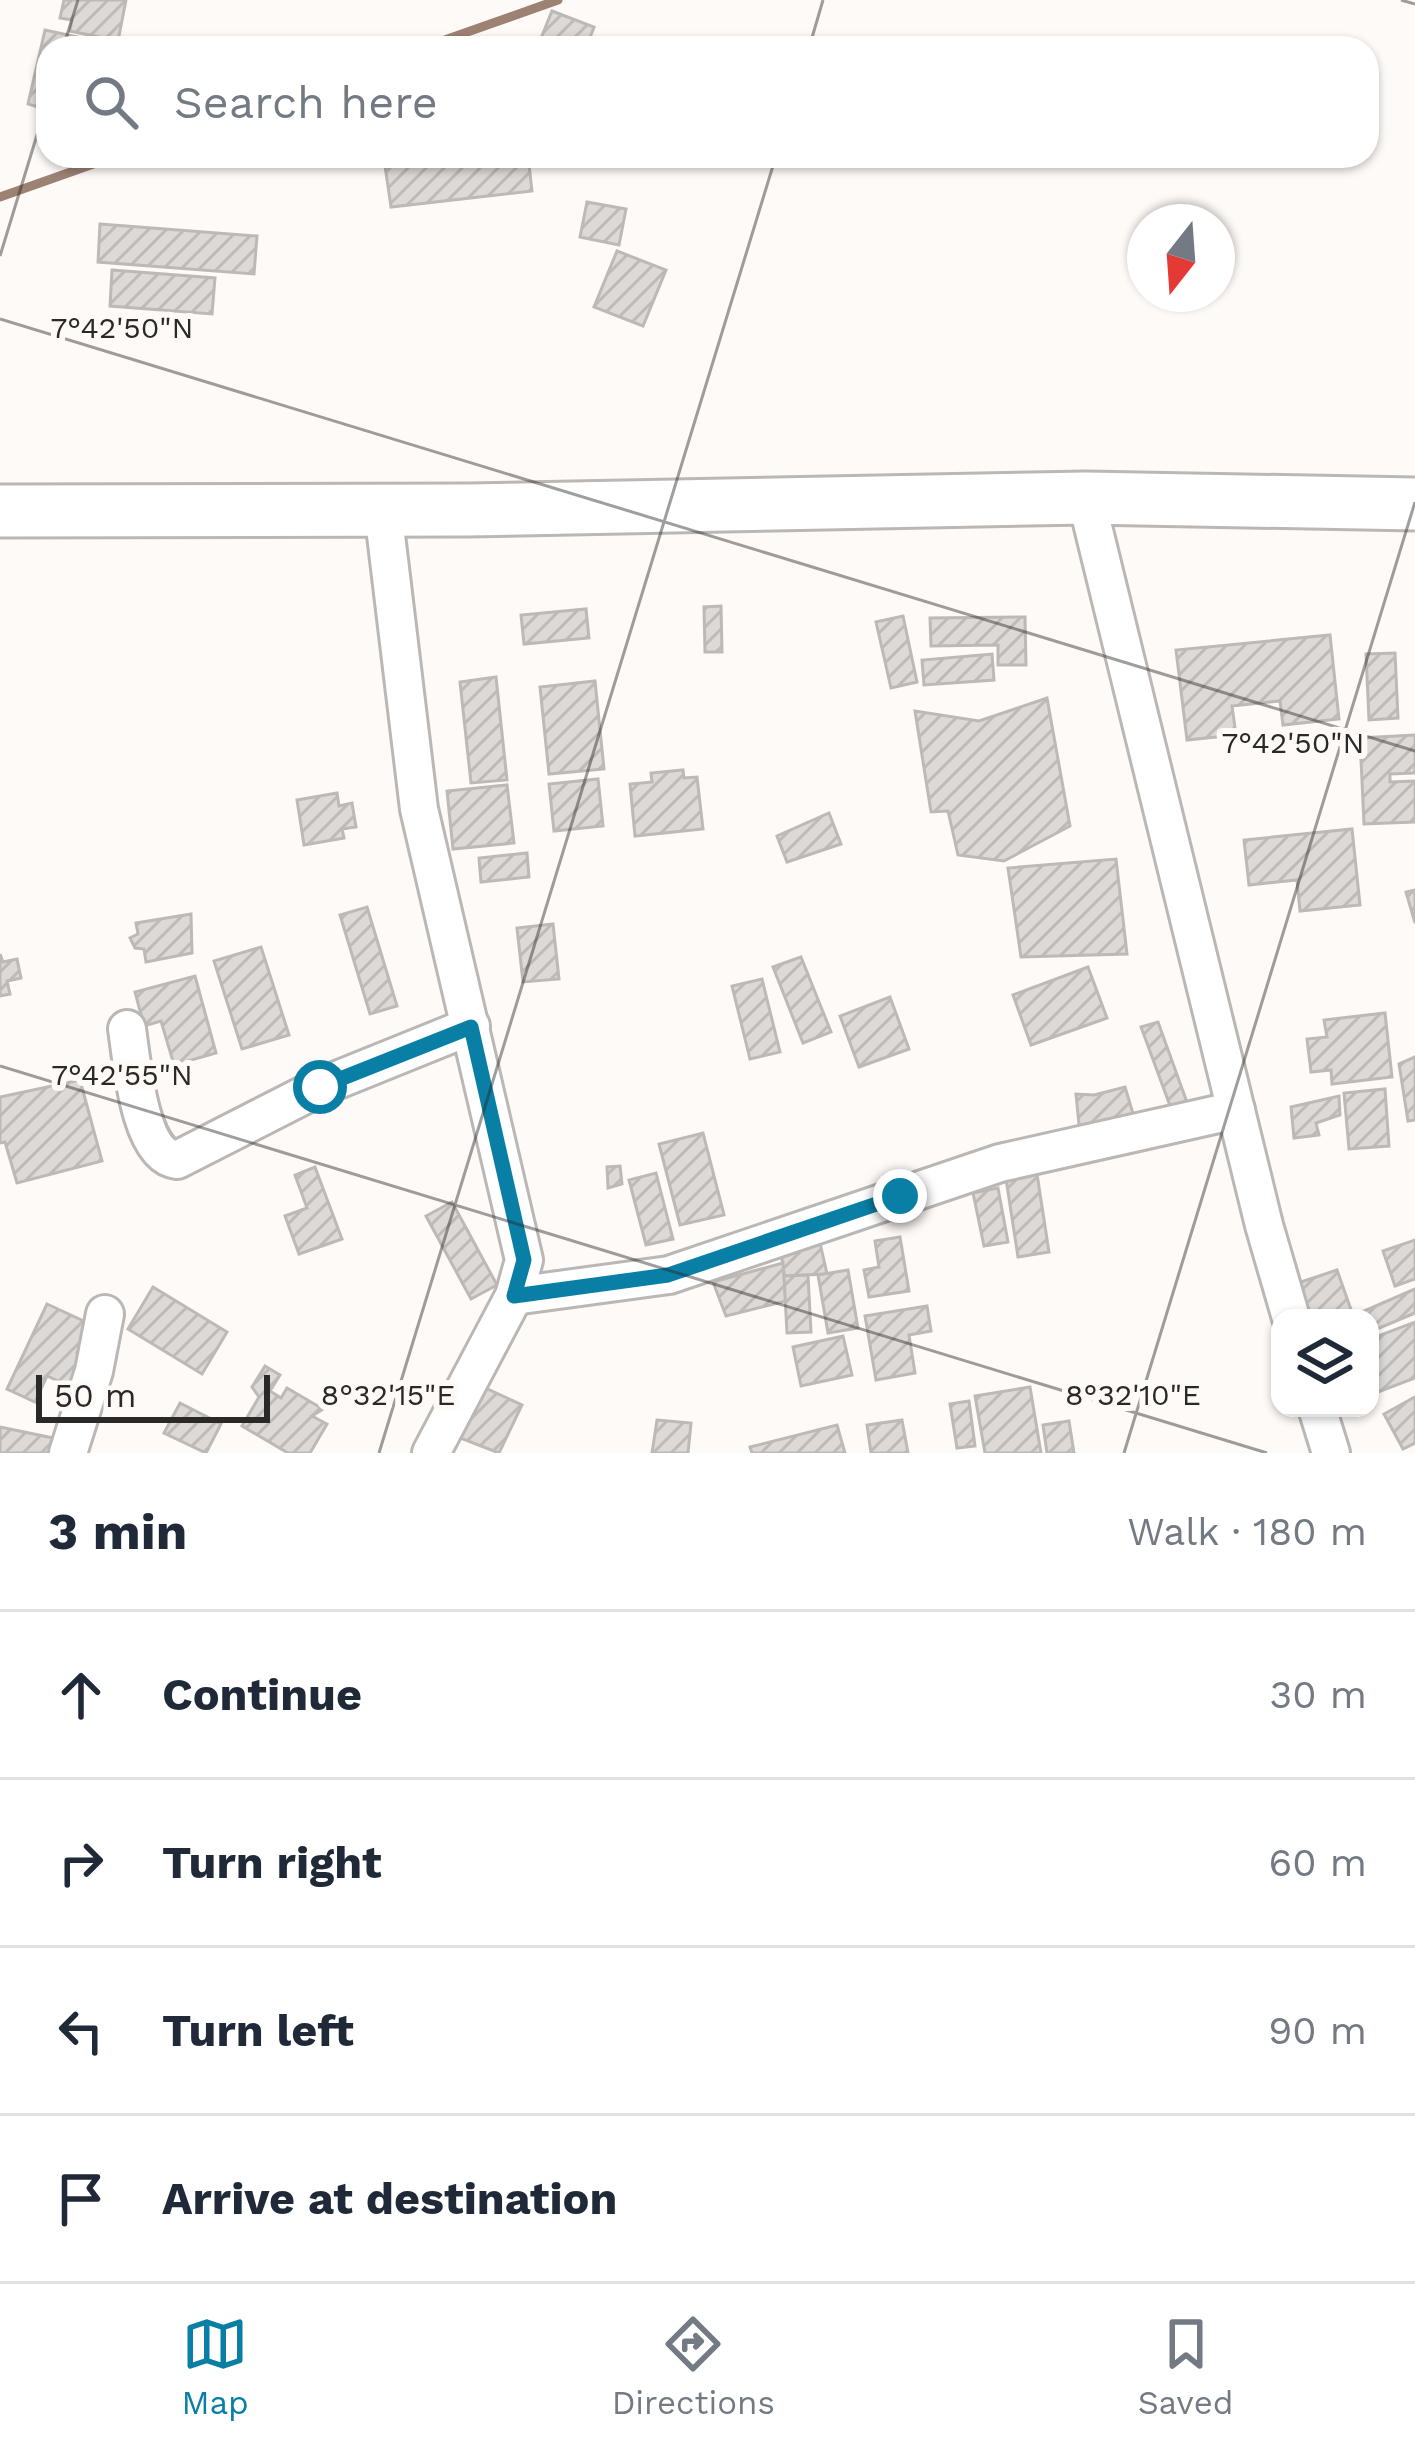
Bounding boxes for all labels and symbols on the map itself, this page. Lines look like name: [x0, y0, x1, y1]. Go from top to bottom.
north arrow: [1127, 204, 1235, 312]
text: 7°42'50"N: [51, 310, 193, 345]
text: 7°42'50"N: [1222, 725, 1364, 760]
text: 7°42'55"N: [51, 1057, 193, 1092]
route start: [293, 1060, 347, 1114]
route end: [873, 1169, 927, 1223]
scale bar: [36, 1369, 270, 1422]
text: 8°32'15"E: [321, 1377, 455, 1412]
text: 8°32'10"E: [1065, 1377, 1201, 1412]

